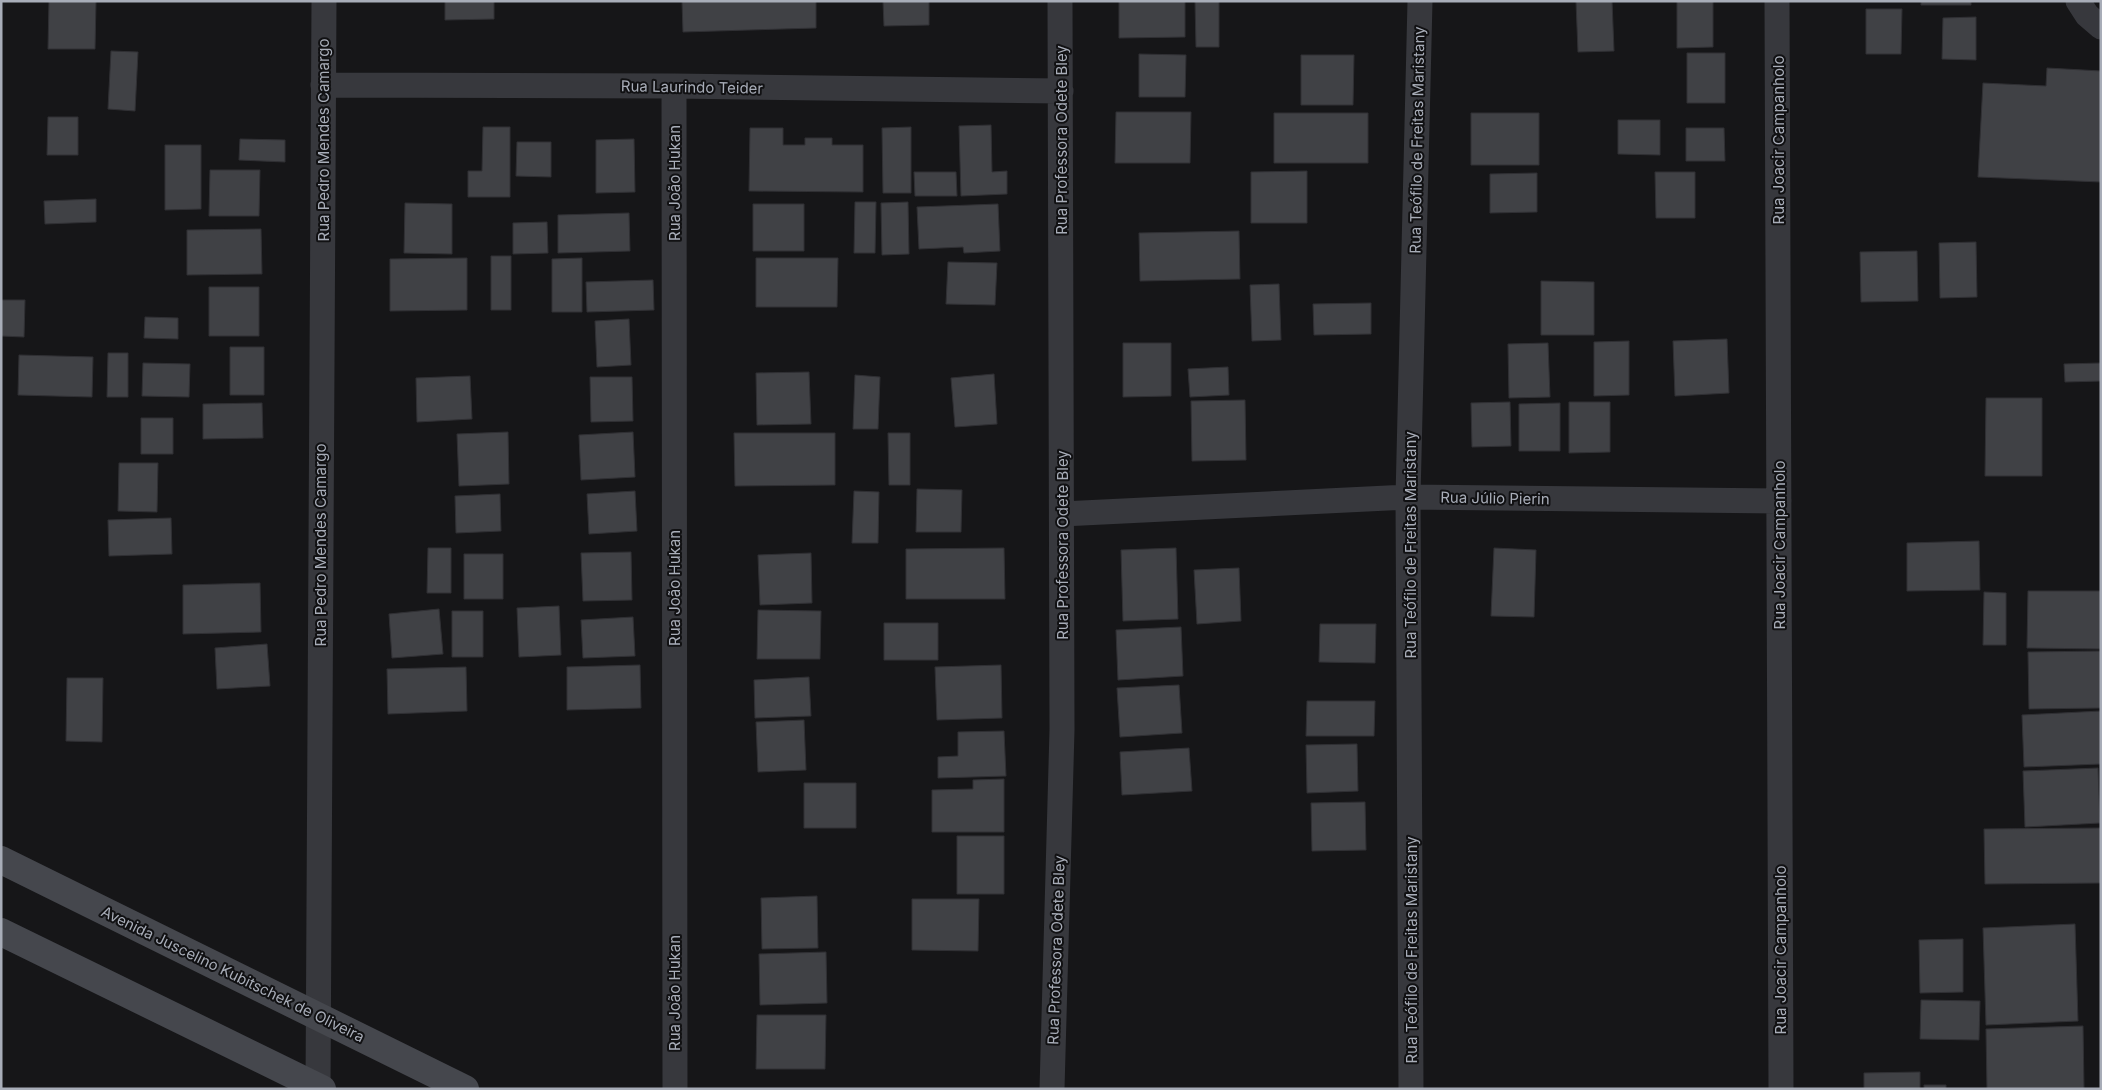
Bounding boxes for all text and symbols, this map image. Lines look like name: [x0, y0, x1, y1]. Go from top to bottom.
street label: Rua Teófilo de Freitas Maristany: [1406, 26, 1428, 254]
street label: Rua Pedro Mendes Camargo: [314, 39, 333, 241]
street label: Rua Professora Odete Bley: [1052, 45, 1071, 235]
street label: Rua Joacir Campanholo: [1769, 56, 1788, 224]
street label: Rua Laurindo Teider: [621, 76, 764, 98]
street label: Rua João Hukan: [665, 125, 684, 241]
street label: Rua Teófilo de Freitas Maristany: [1401, 431, 1420, 659]
street label: Rua Pedro Mendes Camargo: [311, 444, 330, 646]
street label: Rua Professora Odete Bley: [1053, 450, 1072, 640]
street label: Rua Joacir Campanholo: [1770, 461, 1789, 629]
street label: Rua Júlio Pierin: [1440, 488, 1550, 508]
street label: Rua João Hukan: [665, 530, 684, 646]
street label: Rua Teófilo de Freitas Maristany: [1402, 836, 1421, 1064]
street label: Rua Professora Odete Bley: [1043, 854, 1069, 1045]
street label: Rua Joacir Campanholo: [1771, 866, 1790, 1034]
street label: Avenida Juscelino Kubitschek de Oliveira: [98, 902, 368, 1046]
street label: Rua João Hukan: [665, 935, 684, 1051]

